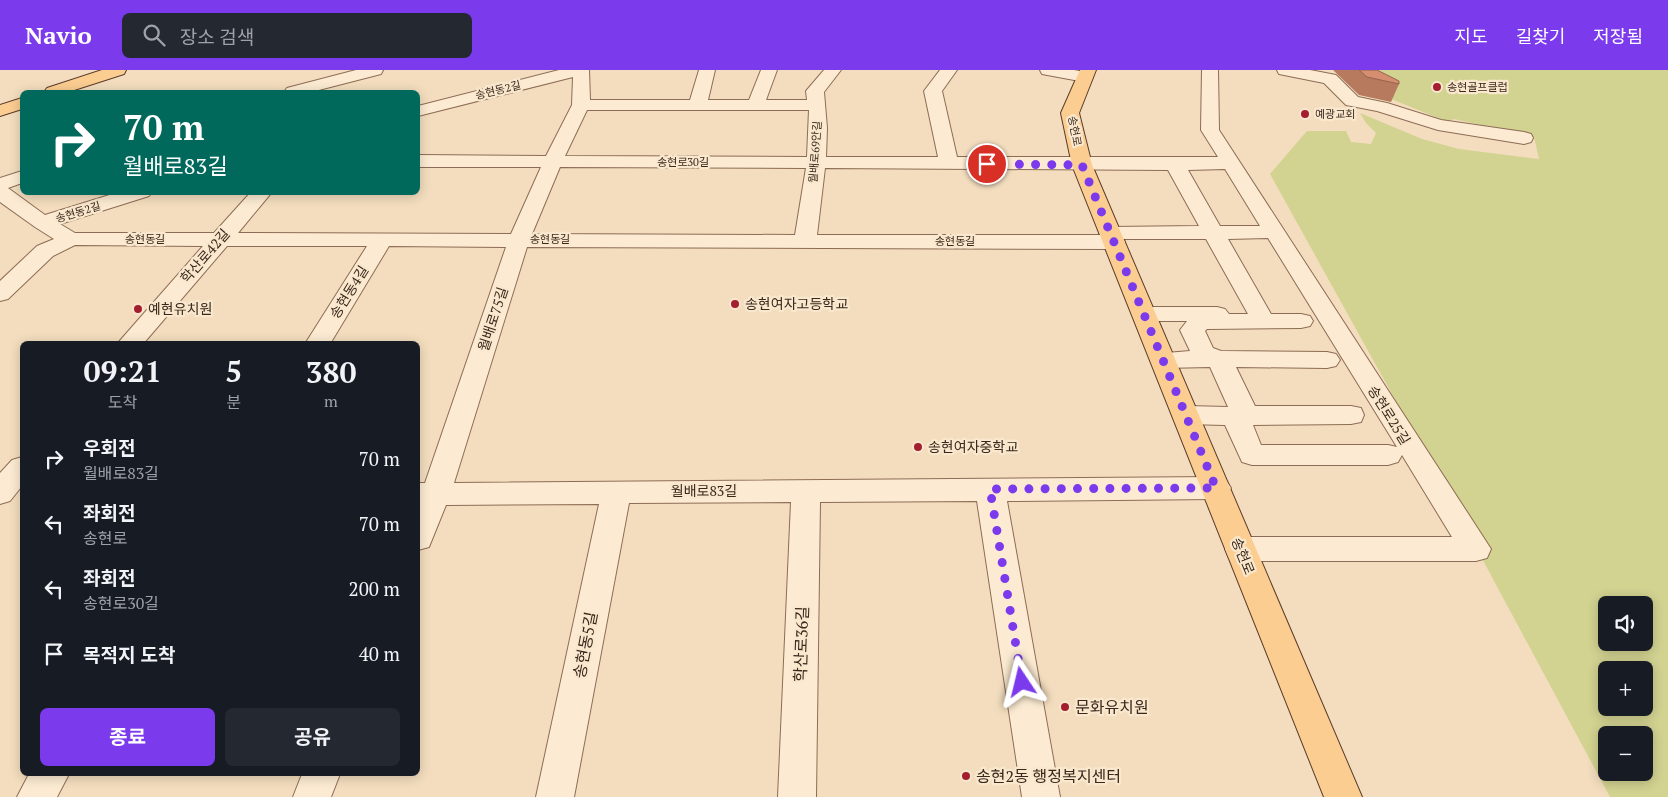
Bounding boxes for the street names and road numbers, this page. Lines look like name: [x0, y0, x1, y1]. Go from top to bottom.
street label: 송현동2길: [474, 78, 522, 102]
street label: 송현로: [1065, 115, 1085, 147]
street label: 월배로69안길: [806, 120, 824, 184]
street label: 송현로30길: [657, 155, 709, 169]
street label: 송현동2길: [54, 199, 102, 225]
street label: 학산로42길: [176, 224, 234, 287]
street label: 송현동길: [125, 232, 165, 246]
street label: 송현동길: [530, 232, 570, 246]
street label: 송현동길: [935, 234, 975, 248]
street label: 송현동4길: [325, 262, 372, 322]
street label: 월배로75길: [473, 284, 512, 353]
street label: 송현로25길: [1364, 382, 1415, 448]
street label: 월배로83길: [671, 481, 737, 500]
street label: 송현로: [1227, 534, 1260, 577]
street label: 학산로36길: [789, 606, 813, 682]
street label: 송현동5길: [568, 610, 602, 680]

